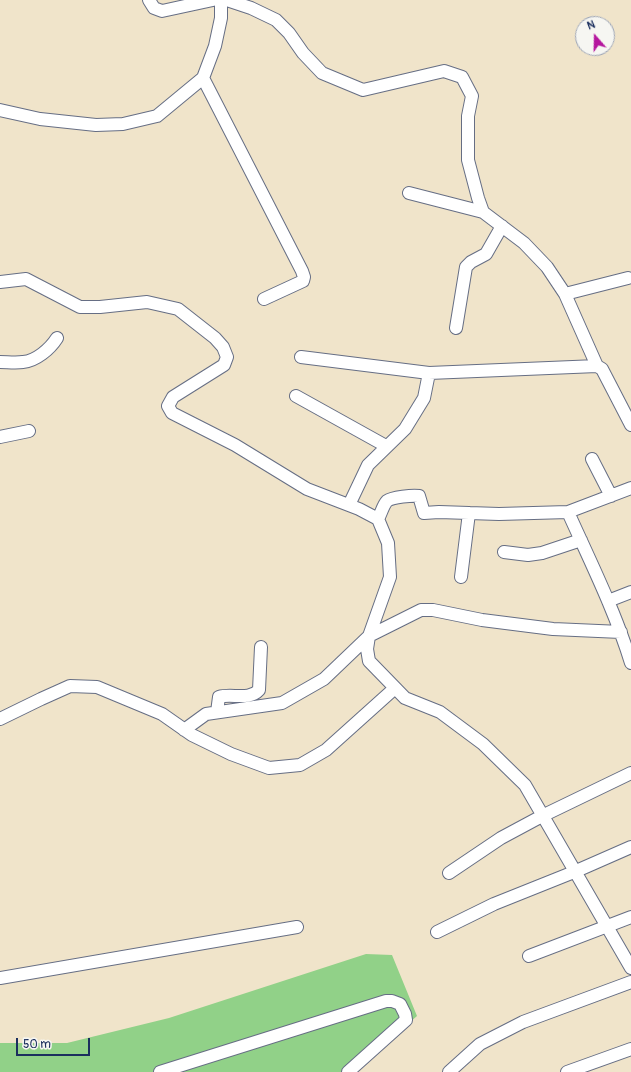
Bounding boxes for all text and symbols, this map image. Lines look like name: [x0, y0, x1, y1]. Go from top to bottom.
north arrow: [575, 16, 615, 56]
text: N: [585, 18, 597, 33]
scale bar: [18, 1030, 92, 1056]
text: 50 m: [23, 1037, 51, 1052]

